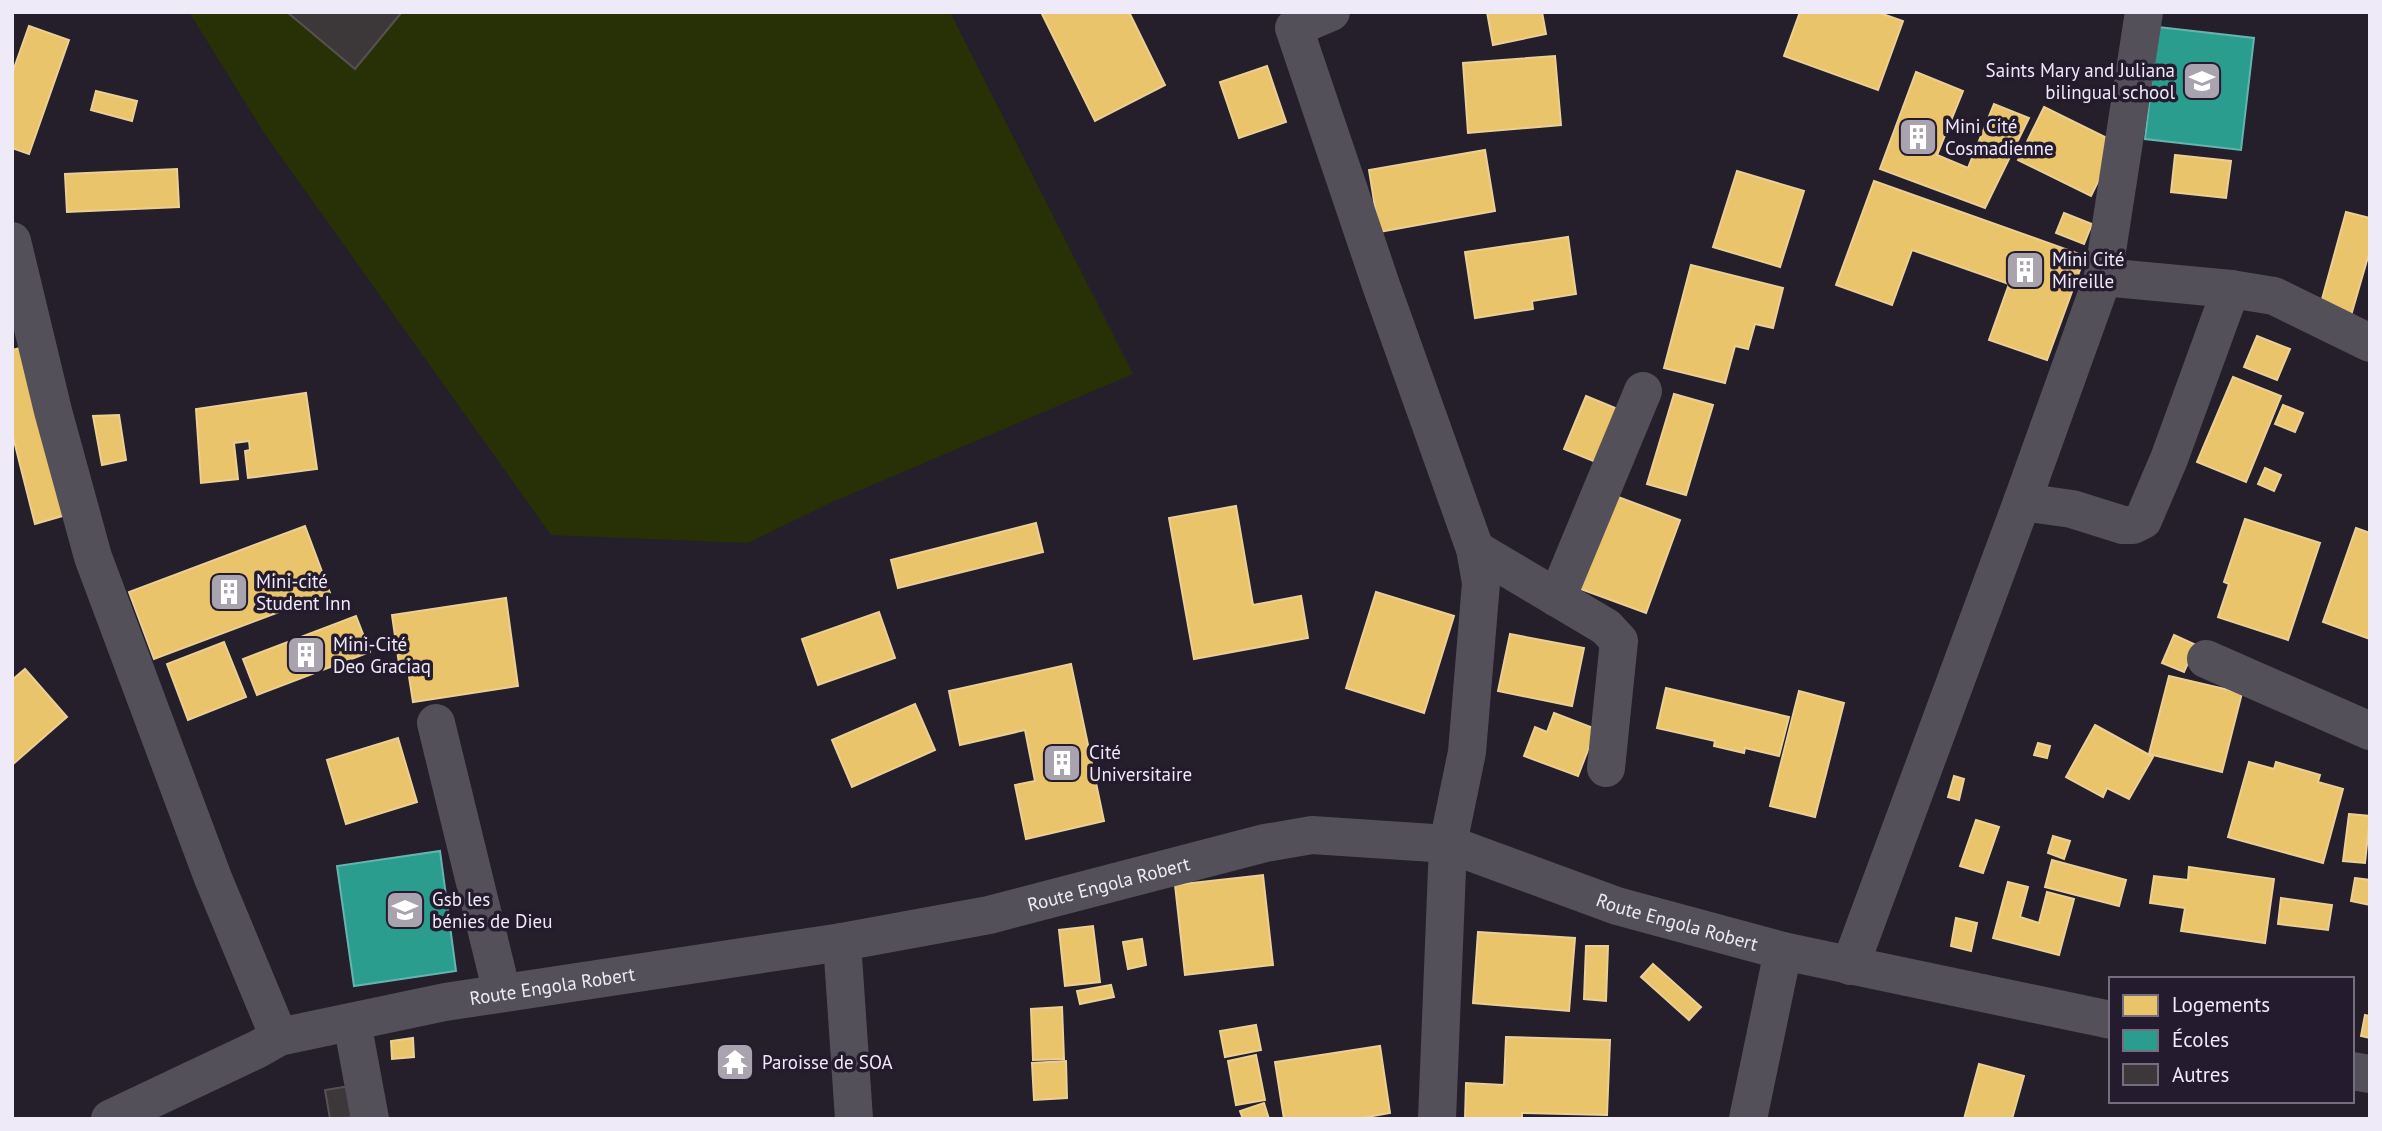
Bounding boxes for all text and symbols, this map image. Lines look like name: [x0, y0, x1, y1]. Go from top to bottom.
place label: Saints Mary and Juliana bilingual school: [1986, 58, 2175, 104]
school or university icon: Saints Mary and Juliana bilingual school: [2181, 60, 2223, 102]
place label: Mini Cité Cosmadienne: [1945, 114, 2054, 160]
building icon: Mini Cité Cosmadienne: [1897, 116, 1939, 158]
place label: Mini Cité Mireille: [2052, 247, 2125, 293]
building icon: Mini Cité Mireille: [2004, 249, 2046, 291]
place label: Mini-cité Student Inn: [256, 569, 351, 615]
building icon: Mini-cité Student Inn: [208, 571, 250, 613]
place label: Mini-Cité Deo Graciaq: [333, 632, 431, 678]
building icon: Mini-Cité Deo Graciaq: [285, 634, 327, 676]
place label: Cité Universitaire: [1089, 740, 1192, 786]
building icon: Cité Universitaire: [1041, 742, 1083, 784]
street label: Route Engola Robert: [1025, 851, 1193, 917]
place label: Gsb les bénies de Dieu: [432, 887, 552, 933]
street label: Route Engola Robert: [1593, 887, 1761, 956]
school or university icon: Gsb les bénies de Dieu: [384, 889, 426, 931]
street label: Route Engola Robert: [468, 961, 637, 1010]
legend: [2109, 977, 2354, 1103]
text: Logements: [2172, 991, 2270, 1018]
text: Écoles: [2172, 1026, 2229, 1053]
temple icon: Paroisse de SOA: [714, 1041, 756, 1083]
place label: Paroisse de SOA: [762, 1050, 893, 1074]
text: Autres: [2172, 1061, 2229, 1088]

